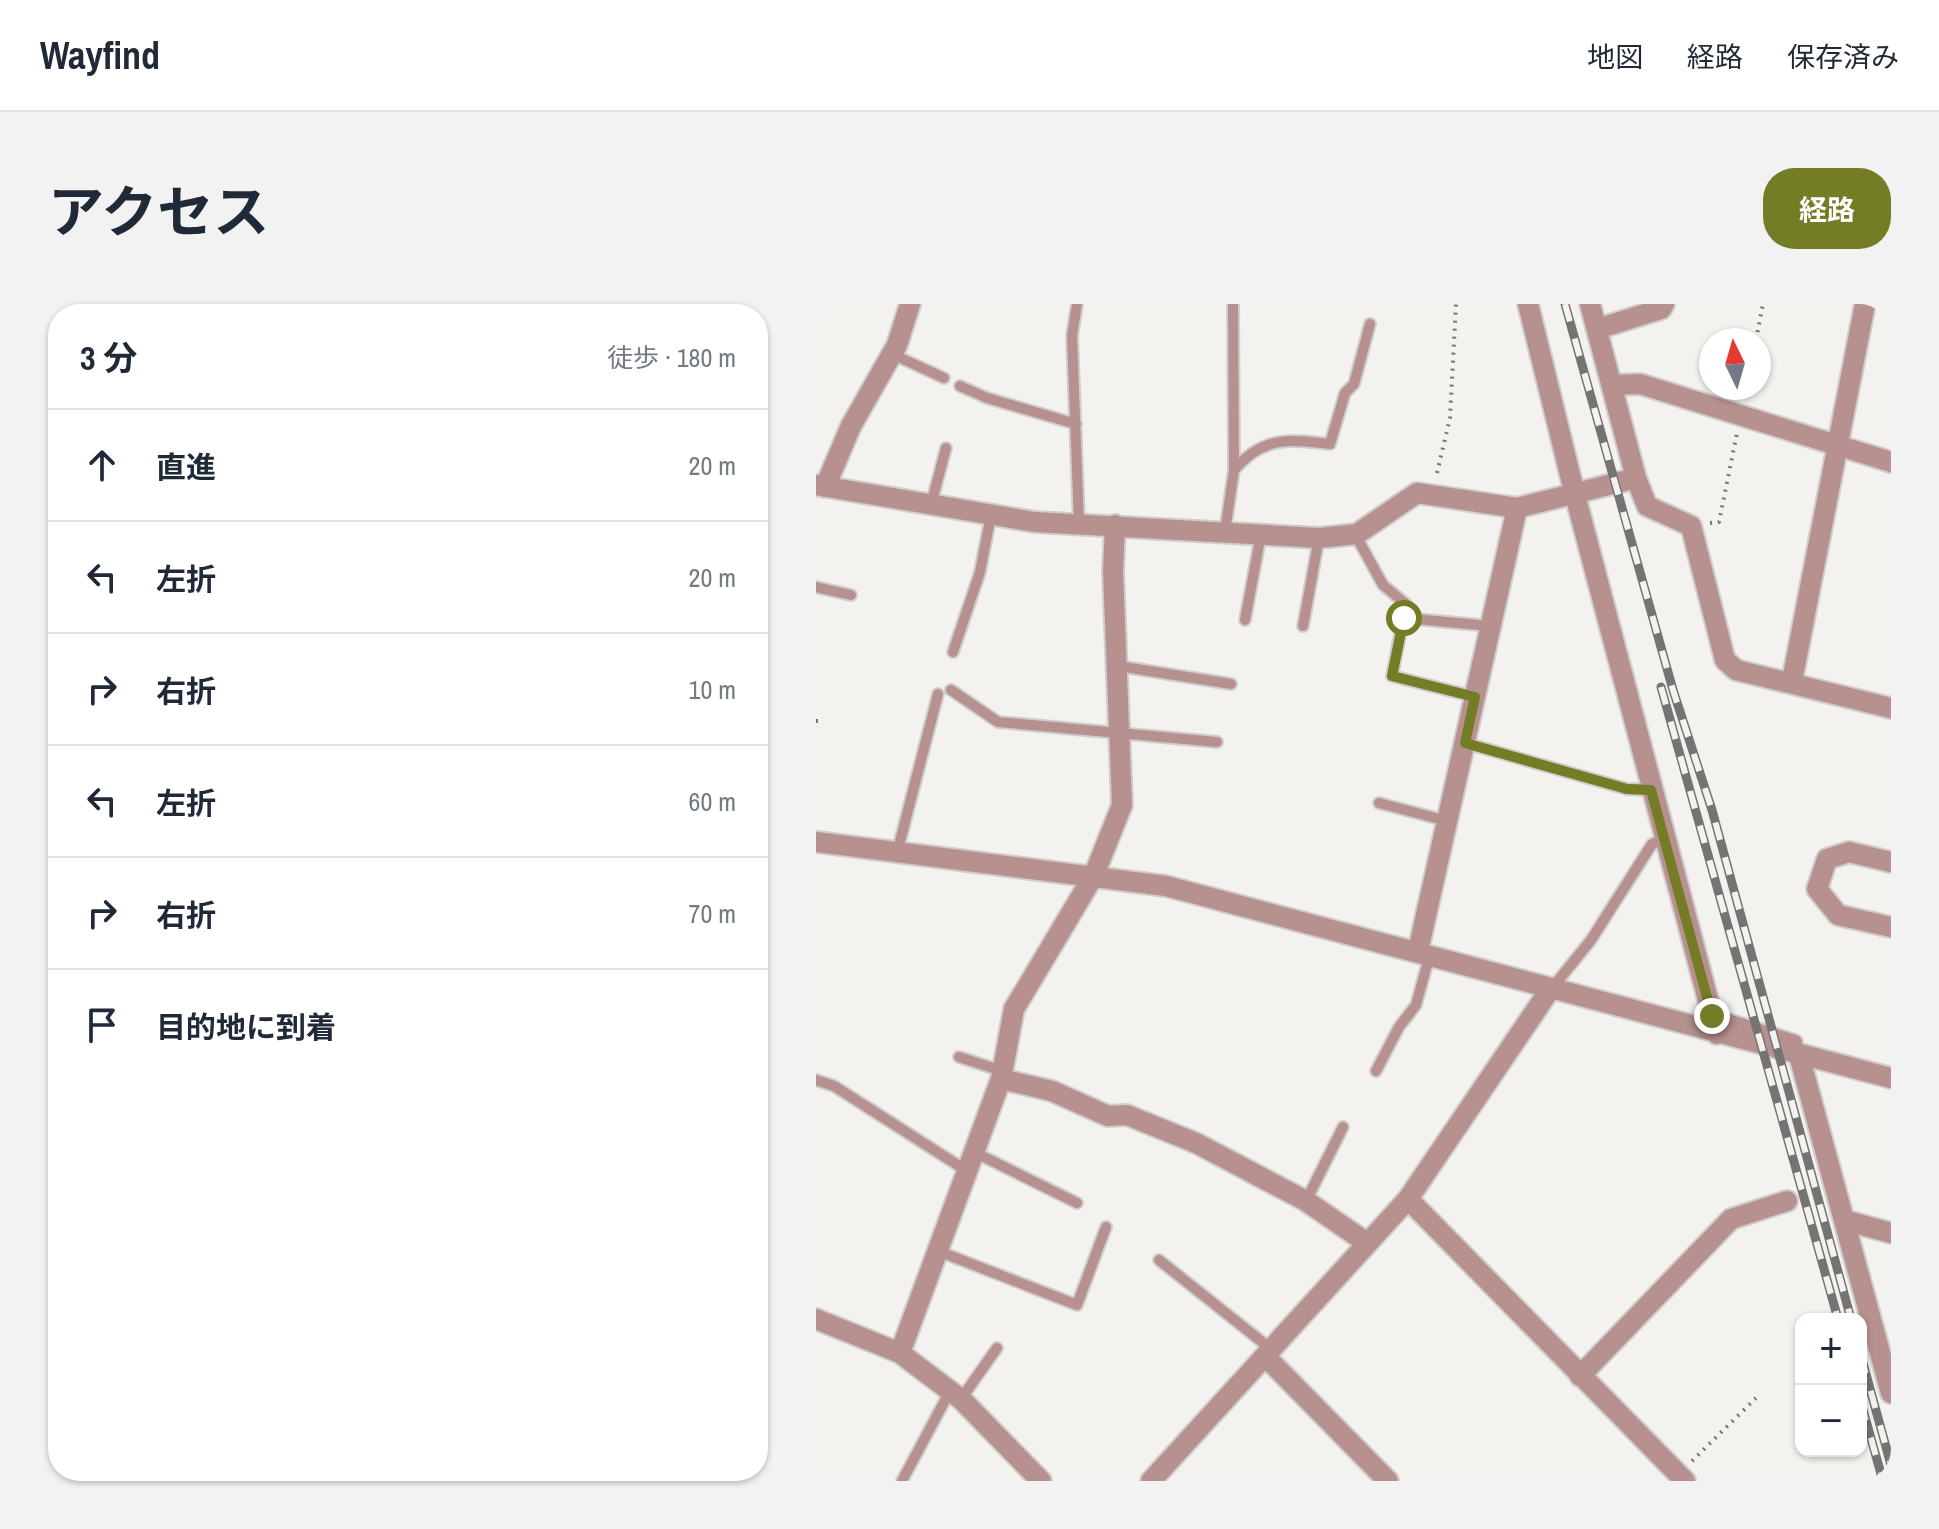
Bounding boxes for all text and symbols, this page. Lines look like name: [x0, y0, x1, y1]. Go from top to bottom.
text: Wayfind: [40, 30, 160, 81]
text: 地図: [1587, 38, 1643, 76]
text: 経路: [1687, 38, 1743, 76]
text: 保存済み: [1787, 38, 1899, 76]
button: 経路: [1763, 168, 1891, 249]
text: アクセス: [48, 174, 269, 249]
north arrow: [1699, 328, 1771, 400]
text: 3 分: [80, 335, 137, 381]
text: 徒歩 · 180 m: [607, 340, 736, 375]
icon: ahead: [80, 443, 124, 487]
text: 直進: [156, 447, 216, 487]
text: 20 m: [689, 448, 736, 483]
icon: left: [80, 555, 124, 599]
text: 左折: [156, 559, 216, 599]
text: 20 m: [689, 560, 736, 595]
route start: [1386, 600, 1422, 636]
icon: right: [80, 667, 124, 711]
text: 右折: [156, 671, 216, 711]
text: 10 m: [689, 672, 736, 707]
icon: left: [80, 779, 124, 823]
text: 左折: [156, 783, 216, 823]
text: 60 m: [689, 784, 736, 819]
icon: right: [80, 891, 124, 935]
text: 右折: [156, 895, 216, 935]
text: 70 m: [689, 896, 736, 931]
route end: [1694, 998, 1730, 1034]
icon: arrive: [80, 1003, 124, 1047]
text: 目的地に到着: [156, 1007, 336, 1047]
map controls: [1795, 1313, 1867, 1457]
button: +: [1795, 1313, 1867, 1385]
button: −: [1795, 1385, 1867, 1457]

